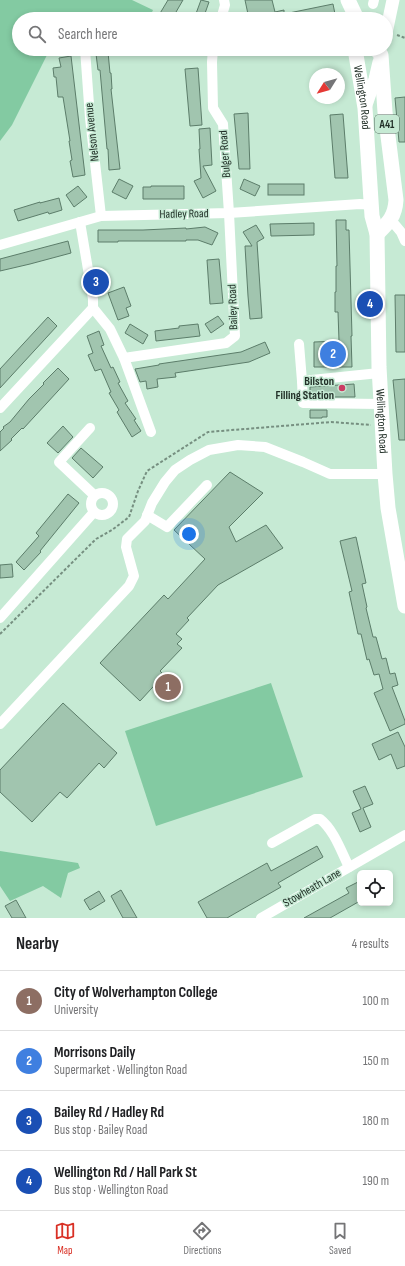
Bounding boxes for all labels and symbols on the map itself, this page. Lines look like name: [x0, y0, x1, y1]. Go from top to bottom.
street label: Wellington Road: [350, 64, 374, 130]
north arrow: [309, 68, 345, 104]
street label: Nelson Avenue: [81, 102, 103, 162]
road number: A41: [375, 115, 399, 133]
street label: Bulger Road: [216, 130, 234, 178]
street label: Hadley Road: [159, 206, 209, 222]
pin: 3: [83, 267, 109, 297]
street label: Bailey Road: [225, 284, 241, 330]
pin: 4: [357, 289, 383, 319]
pin: 2: [320, 339, 346, 369]
place label: Bilston Filling Station: [276, 374, 334, 403]
marker: Bilston Filling Station: [337, 383, 347, 393]
street label: Wellington Road: [373, 388, 391, 454]
your location: [179, 524, 199, 544]
pin: 1: [155, 672, 181, 702]
street label: Stowheath Lane: [280, 865, 344, 911]

